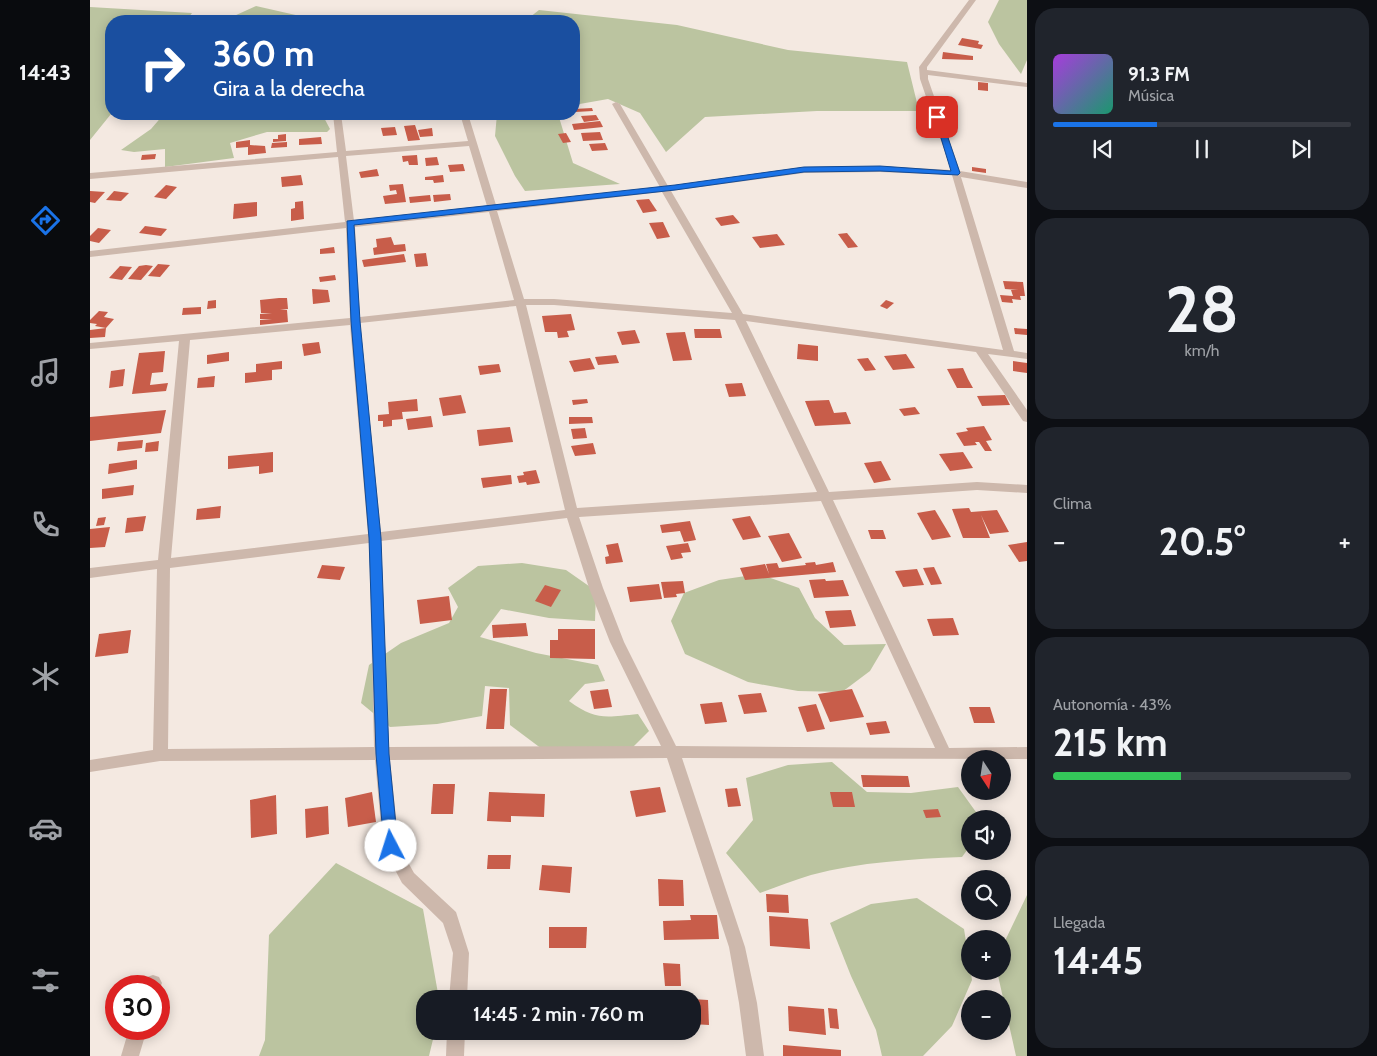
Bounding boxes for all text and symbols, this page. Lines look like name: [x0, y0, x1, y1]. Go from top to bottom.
text: 360 m: [213, 32, 315, 75]
icon: right: [130, 35, 195, 100]
text: 14:43: [19, 59, 71, 86]
text: 91.3 FM: [1128, 63, 1190, 86]
text: Gira a la derecha: [213, 75, 365, 102]
text: Música: [1128, 86, 1174, 105]
pin: [916, 96, 958, 138]
icon: arrive: [923, 103, 951, 131]
icon: previous: [1089, 135, 1117, 163]
icon: pause: [1188, 135, 1216, 163]
icon: next: [1287, 135, 1315, 163]
icon: directions: [28, 203, 63, 238]
text: 28: [1165, 269, 1239, 348]
text: km/h: [1184, 341, 1220, 360]
icon: music: [28, 355, 63, 390]
text: Clima: [1053, 494, 1092, 513]
icon: phone: [28, 507, 63, 542]
text: 20.5°: [1159, 518, 1245, 565]
text: −: [1053, 524, 1065, 558]
text: +: [1339, 524, 1351, 558]
icon: climate: [28, 659, 63, 694]
text: Autonomía · 43%: [1053, 695, 1171, 714]
text: 215 km: [1053, 719, 1168, 766]
north arrow: [961, 750, 1011, 800]
map controls: [961, 750, 1011, 1040]
button: sound: [961, 810, 1011, 860]
icon: car: [28, 811, 63, 846]
position arrow: [364, 819, 416, 871]
button: search: [961, 870, 1011, 920]
text: Llegada: [1053, 913, 1105, 932]
button: +: [961, 930, 1011, 980]
text: 14:45: [1053, 937, 1143, 984]
icon: filters: [28, 963, 63, 998]
speed limit sign: 30: [105, 975, 170, 1040]
button: −: [961, 990, 1011, 1040]
text: 14:45 · 2 min · 760 m: [473, 1003, 644, 1026]

